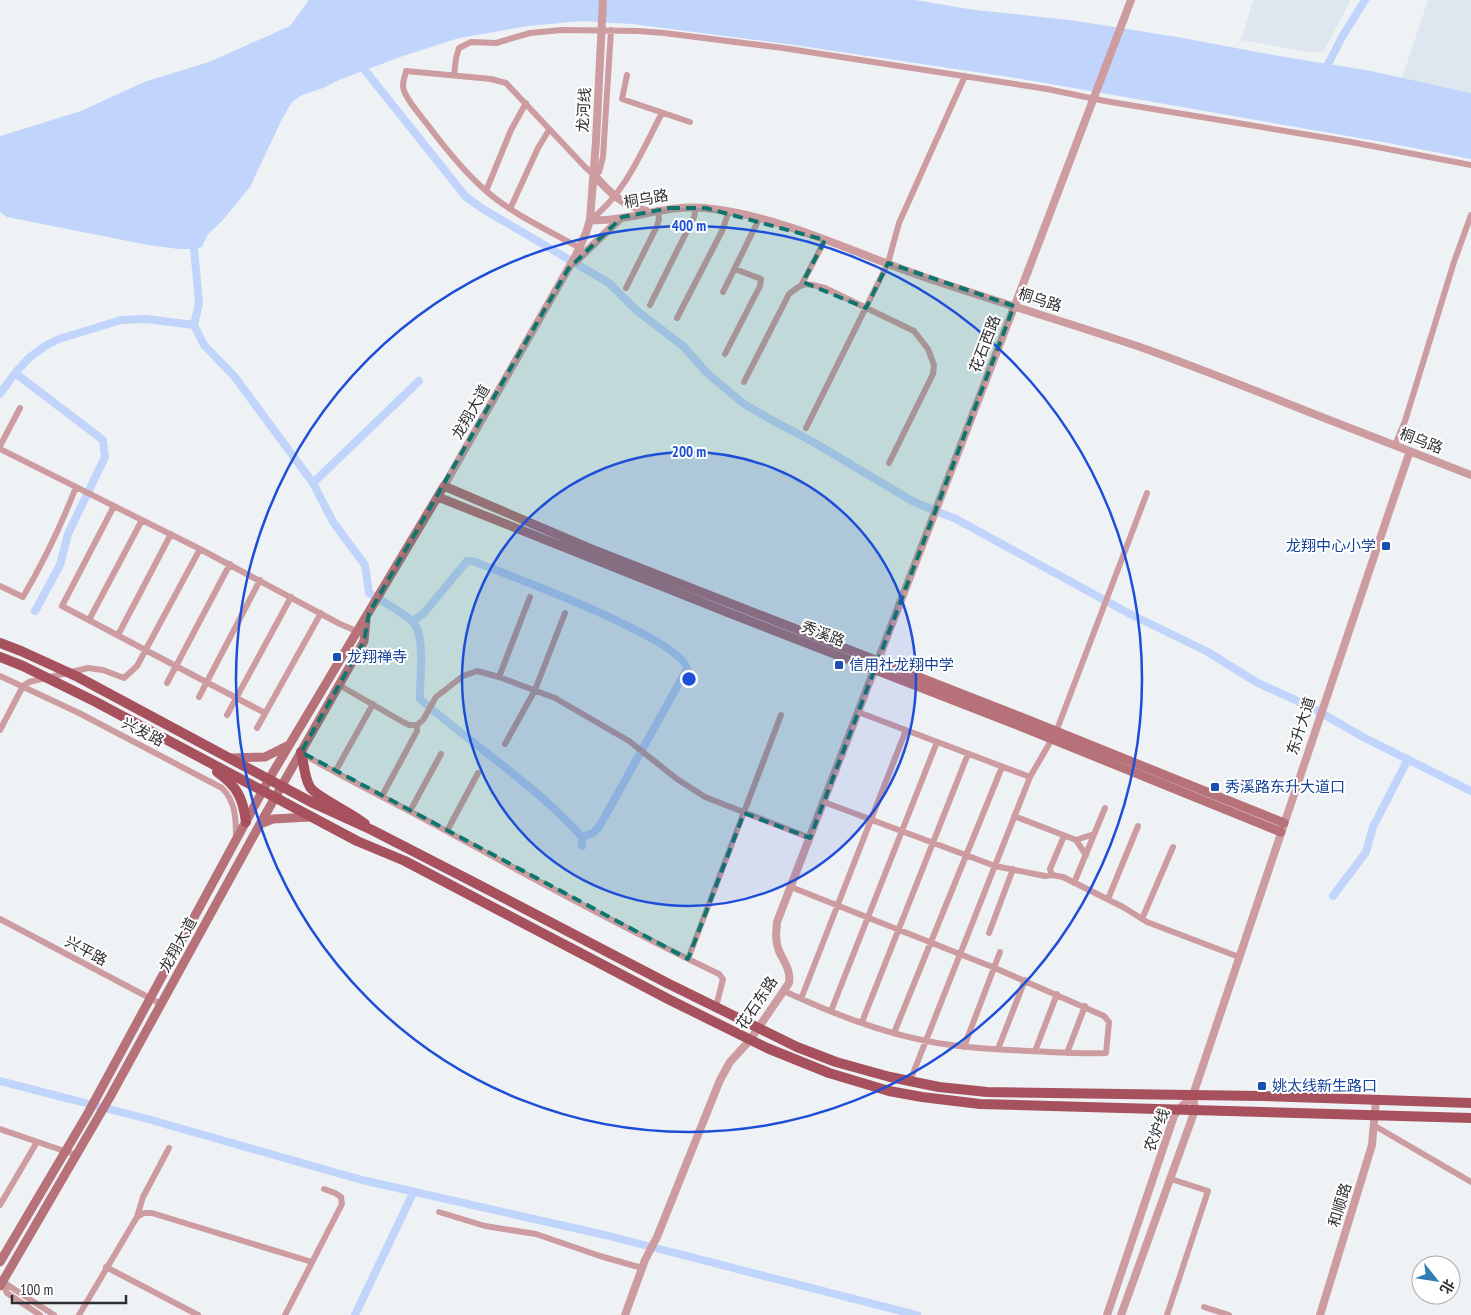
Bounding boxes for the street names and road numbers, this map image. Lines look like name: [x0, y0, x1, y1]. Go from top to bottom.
street label: 龙河线: [573, 87, 594, 133]
street label: 桐乌路: [622, 185, 670, 212]
street label: 桐乌路: [1016, 284, 1064, 316]
street label: 花石西路: [965, 312, 1004, 375]
street label: 龙翔大道: [447, 381, 494, 442]
street label: 桐乌路: [1397, 424, 1446, 457]
street label: 秀溪路: [799, 617, 848, 650]
street label: 东升大道: [1282, 694, 1319, 757]
street label: 兴发路: [119, 713, 168, 750]
street label: 龙翔大道: [155, 914, 200, 976]
street label: 兴平路: [62, 932, 111, 970]
street label: 花石东路: [732, 973, 781, 1033]
street label: 农炉线: [1140, 1105, 1173, 1154]
street label: 和顺路: [1324, 1181, 1355, 1229]

